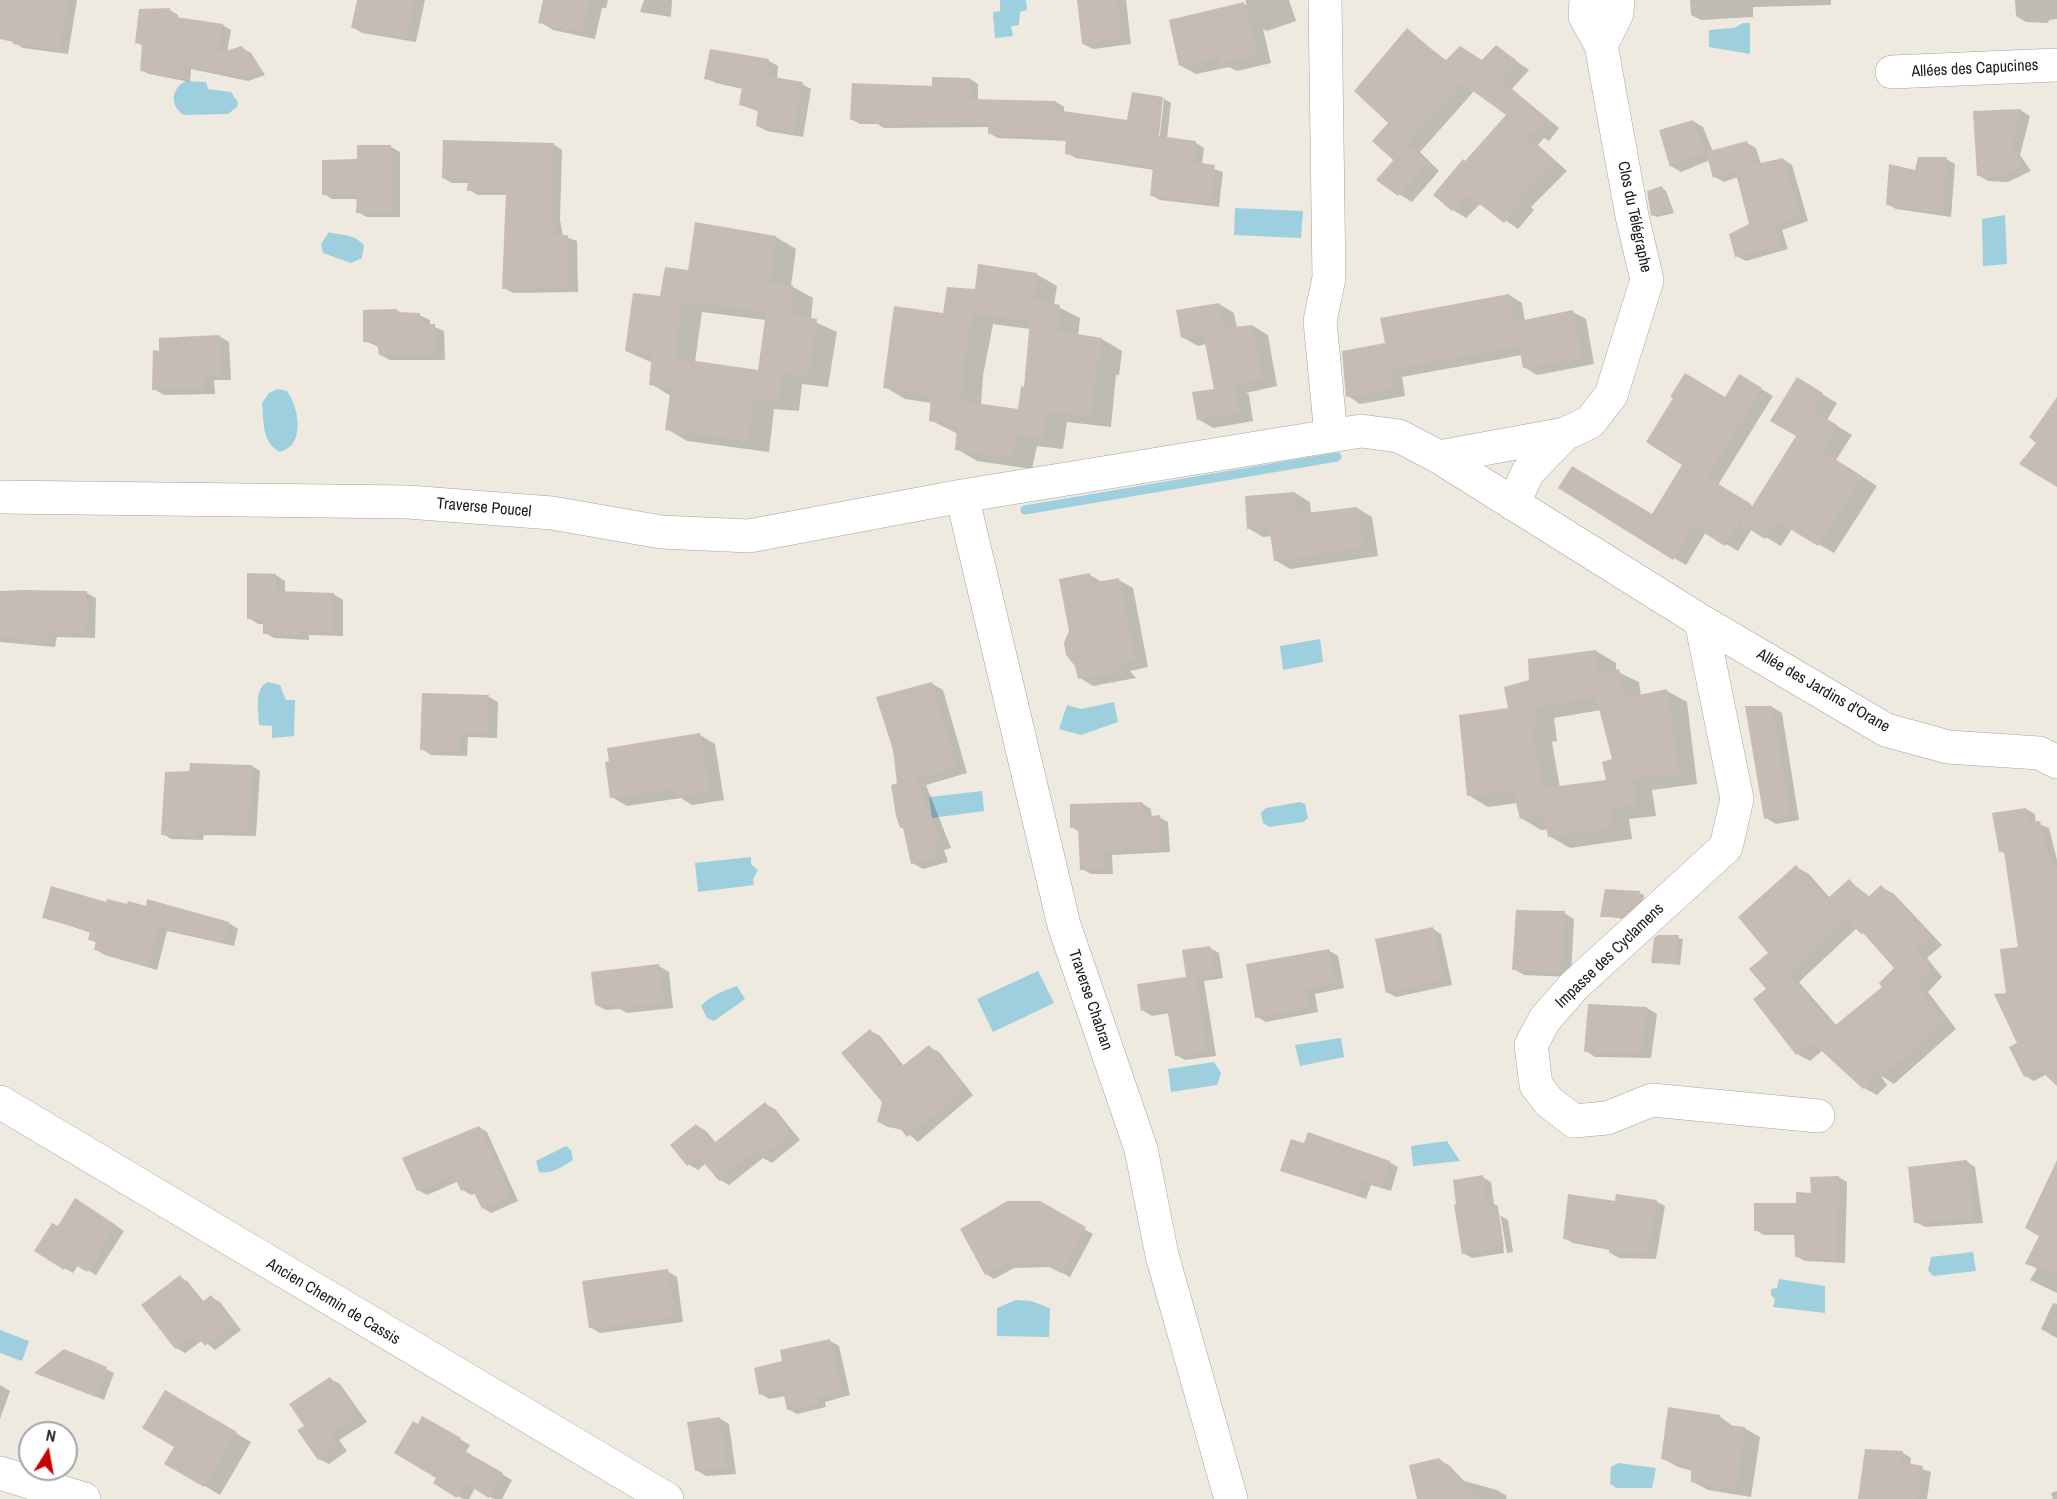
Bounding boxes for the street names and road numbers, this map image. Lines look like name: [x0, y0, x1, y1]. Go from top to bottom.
street label: Allées des Capucines: [1911, 56, 2039, 82]
street label: Clos du Télégraphe: [1613, 160, 1655, 274]
street label: Traverse Poucel: [436, 494, 532, 522]
street label: Allée des Jardins d'Orane: [1753, 645, 1893, 737]
street label: Impasse des Cyclamens: [1552, 899, 1668, 1013]
street label: Traverse Chabran: [1064, 947, 1116, 1053]
street label: Ancien Chemin de Cassis: [263, 1255, 403, 1349]

